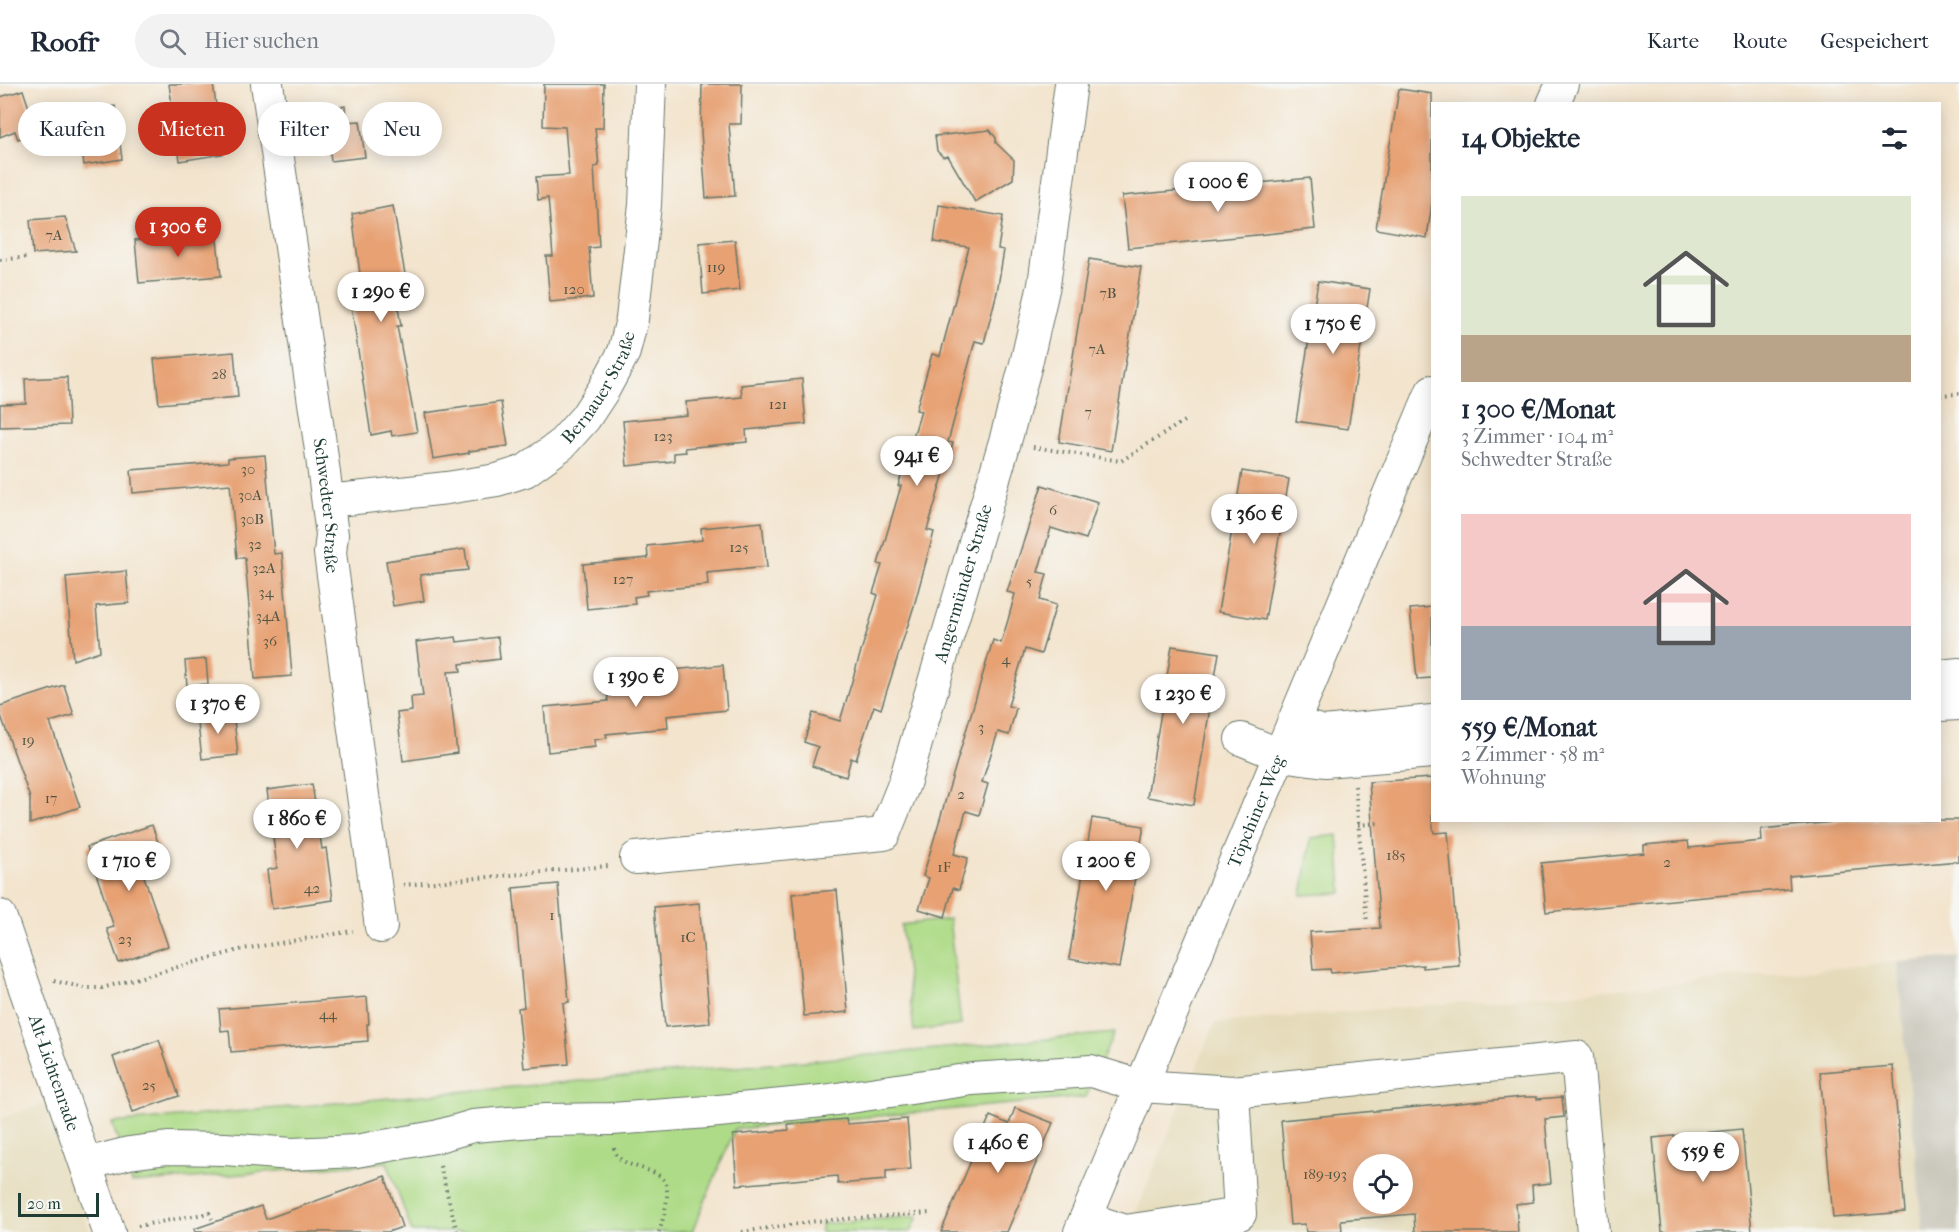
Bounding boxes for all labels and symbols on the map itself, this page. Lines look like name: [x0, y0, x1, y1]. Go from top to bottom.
pin: 1 000 €: [1163, 162, 1273, 213]
pin: 1 300 €: [123, 207, 233, 258]
house number: 7A: [46, 226, 63, 244]
house number: 119: [707, 258, 725, 276]
pin: 1 290 €: [326, 272, 436, 323]
house number: 120: [563, 280, 585, 298]
house number: 7B: [1100, 284, 1117, 302]
pin: 1 750 €: [1278, 304, 1388, 355]
street label: Bernauer Straße: [557, 329, 640, 448]
house number: 7A: [1089, 340, 1106, 358]
house number: 28: [211, 365, 227, 383]
house number: 121: [769, 395, 787, 413]
house number: 7: [1084, 403, 1092, 421]
house number: 123: [653, 427, 673, 445]
pin: 941 €: [875, 436, 959, 487]
street label: Schwedter Straße: [308, 437, 343, 575]
house number: 30: [241, 460, 255, 478]
house number: 30A: [238, 486, 262, 504]
pin: 1 360 €: [1199, 494, 1309, 545]
house number: 6: [1049, 501, 1058, 519]
street label: Angermünder Straße: [930, 502, 997, 666]
house number: 30B: [240, 510, 264, 528]
house number: 32: [248, 535, 262, 553]
house number: 125: [729, 538, 749, 556]
house number: 32A: [252, 559, 276, 577]
house number: 127: [613, 570, 633, 588]
house number: 5: [1026, 572, 1032, 590]
house number: 34: [258, 583, 275, 601]
house number: 34A: [256, 607, 281, 625]
house number: 36: [263, 632, 278, 650]
house number: 4: [1002, 650, 1012, 668]
pin: 1 390 €: [581, 657, 691, 708]
pin: 1 230 €: [1128, 674, 1238, 725]
pin: 1 370 €: [163, 684, 273, 735]
house number: 3: [978, 718, 984, 736]
house number: 19: [21, 731, 35, 749]
street label: Töpchiner Weg: [1224, 752, 1289, 871]
house number: 2: [957, 785, 965, 803]
house number: 17: [45, 789, 57, 807]
pin: 1 860 €: [242, 799, 352, 850]
pin: 1 710 €: [74, 841, 184, 892]
pin: 1 200 €: [1051, 841, 1161, 892]
house number: 185: [1386, 846, 1406, 864]
house number: 2: [1663, 853, 1671, 871]
house number: 1F: [937, 858, 951, 876]
house number: 42: [304, 879, 321, 897]
house number: 1: [549, 906, 555, 924]
house number: 1C: [680, 928, 696, 946]
house number: 23: [118, 930, 132, 948]
house number: 44: [319, 1005, 338, 1023]
street label: Alt-Lichtenrade: [24, 1011, 84, 1134]
house number: 25: [142, 1076, 156, 1094]
pin: 1 460 €: [943, 1123, 1053, 1174]
pin: 559 €: [1661, 1132, 1745, 1183]
house number: 189-193: [1303, 1165, 1347, 1183]
scale bar: [18, 1190, 99, 1218]

